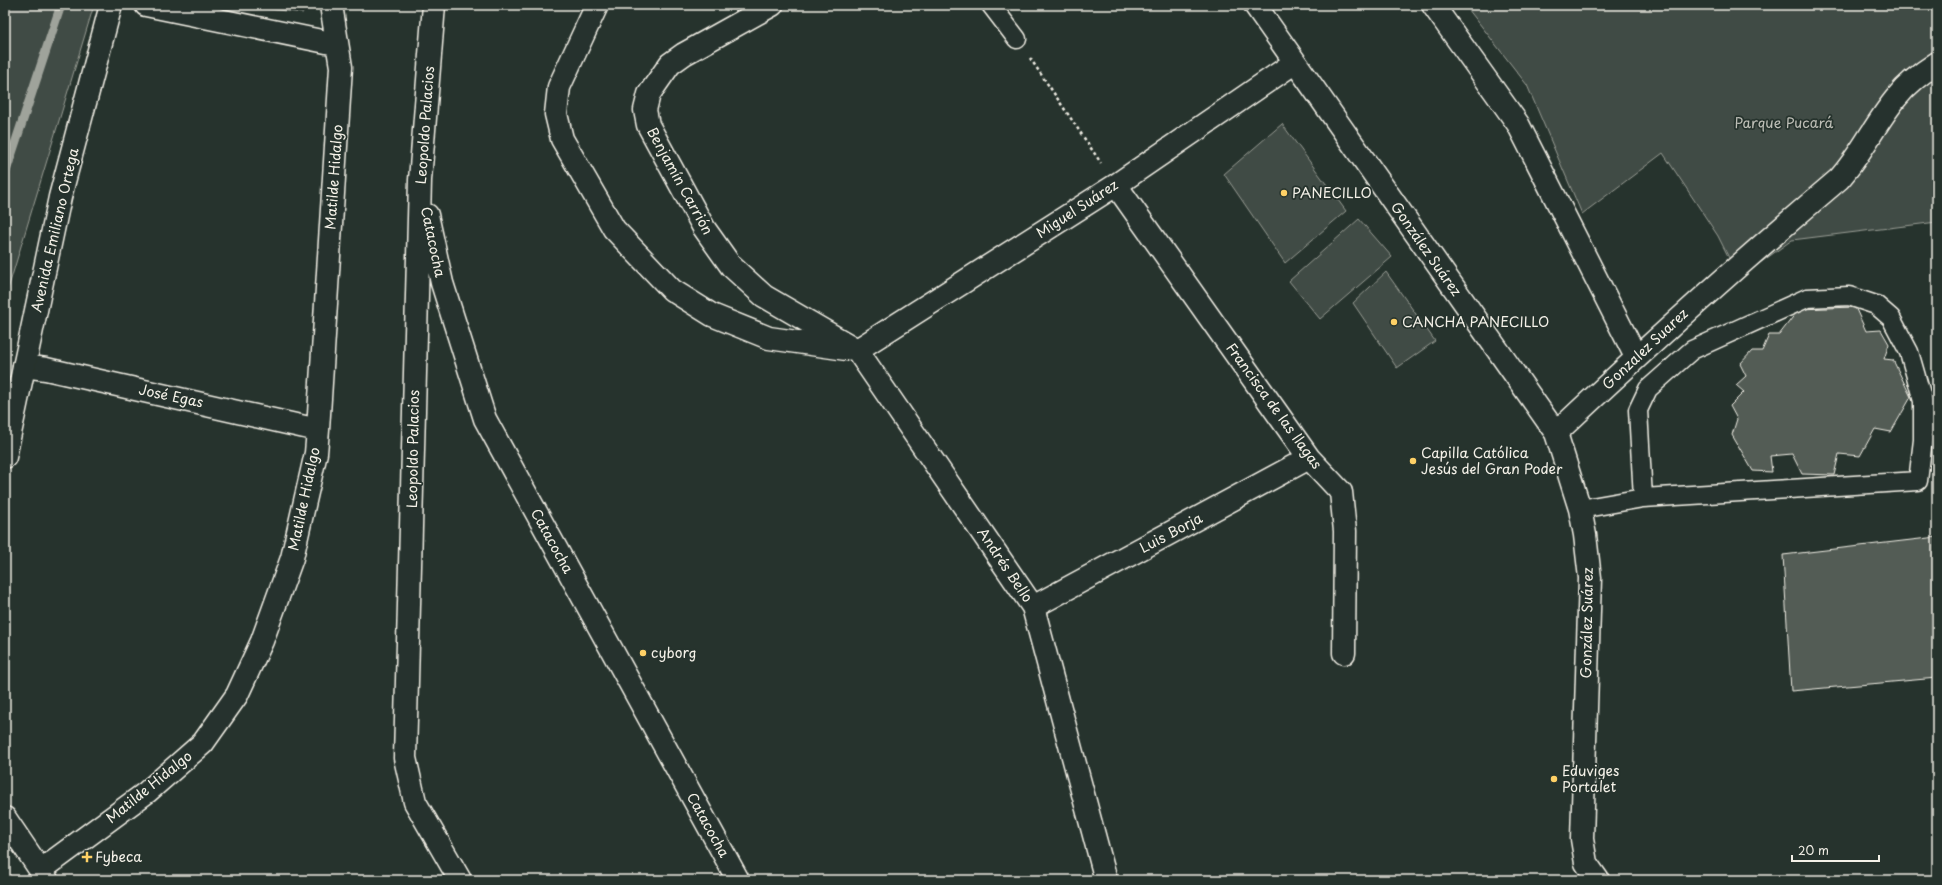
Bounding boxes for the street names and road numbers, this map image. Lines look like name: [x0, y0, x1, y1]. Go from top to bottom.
street label: Leopoldo Palacios: [410, 65, 439, 185]
street label: Benjamín Carrión: [642, 123, 719, 238]
street label: Matilde Hidalgo: [319, 124, 348, 230]
street label: Avenida Emiliano Ortega: [25, 145, 84, 314]
street label: Miguel Suárez: [1032, 174, 1122, 243]
street label: González Suárez: [1386, 197, 1467, 300]
street label: Catacocha: [416, 205, 451, 279]
street label: Gonzalez Suarez: [1597, 303, 1693, 394]
street label: Francisca de las llagas: [1221, 338, 1327, 473]
street label: José Egas: [137, 378, 205, 413]
street label: Leopoldo Palacios: [401, 390, 424, 508]
street label: Matilde Hidalgo: [282, 445, 325, 553]
street label: Catacocha: [526, 504, 579, 577]
street label: Luis Borja: [1136, 507, 1206, 558]
street label: Andrés Bello: [973, 523, 1038, 607]
street label: González Suárez: [1575, 567, 1598, 679]
street label: Matilde Hidalgo: [101, 745, 196, 828]
street label: Catacocha: [682, 788, 735, 861]

